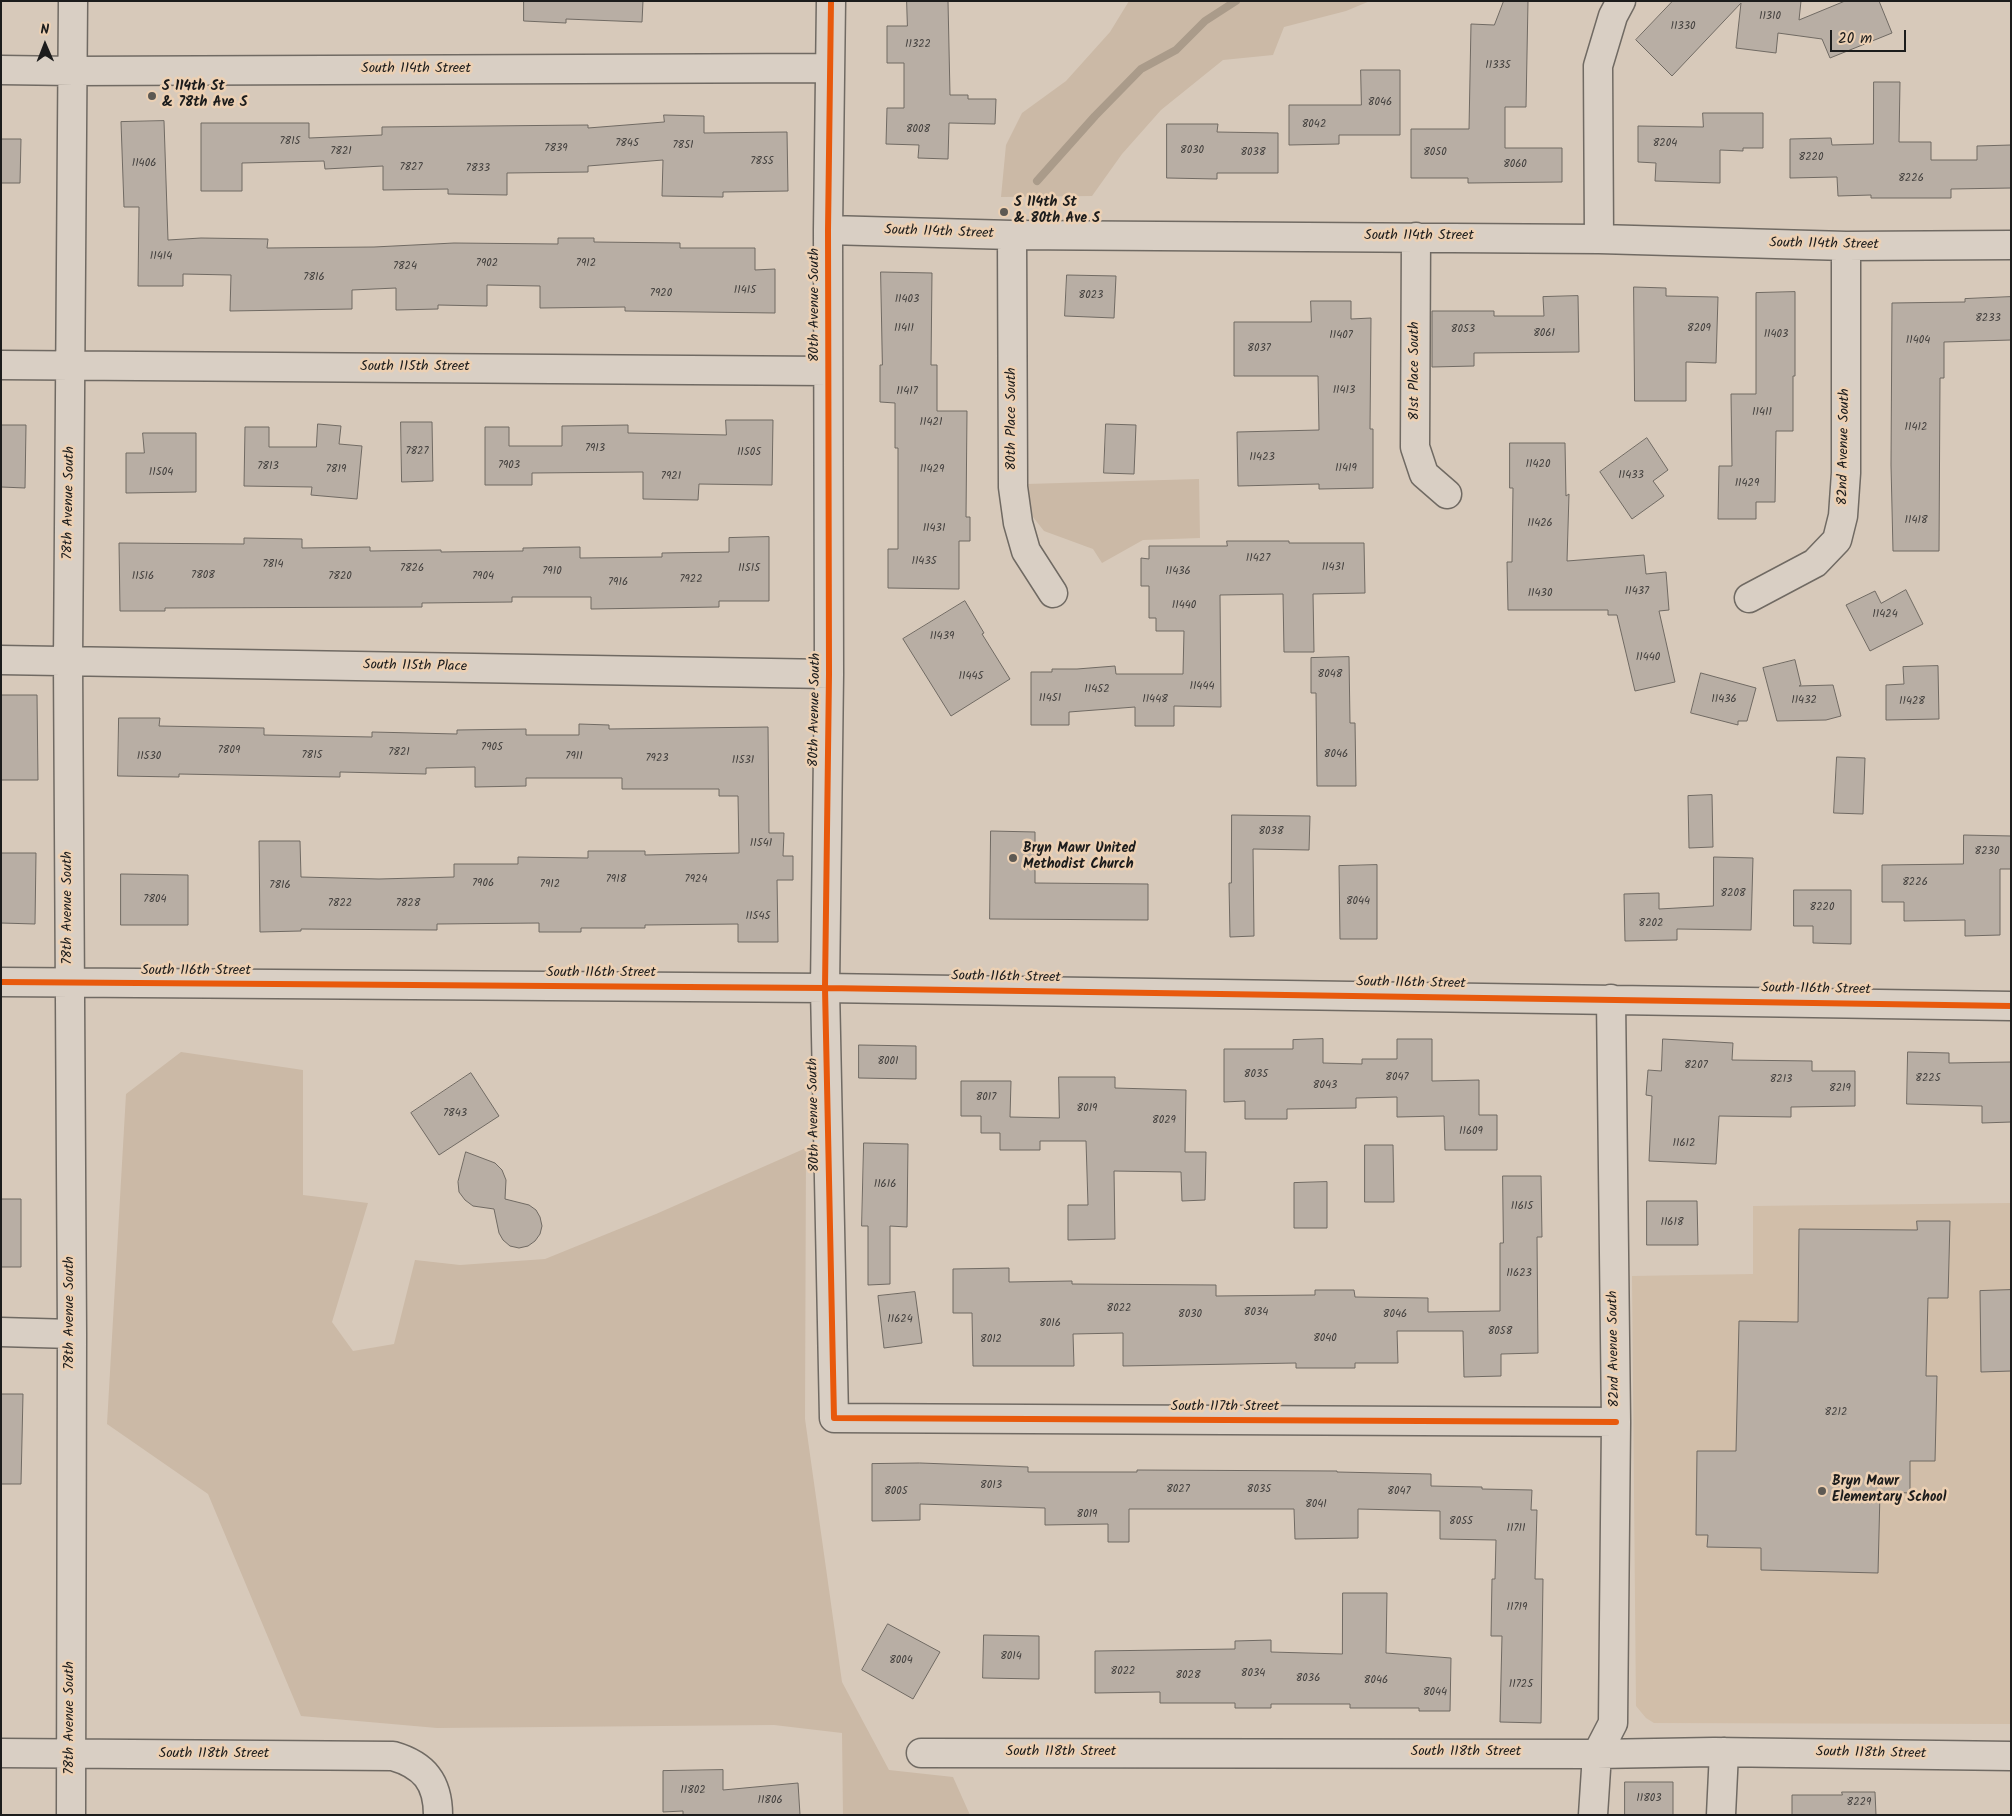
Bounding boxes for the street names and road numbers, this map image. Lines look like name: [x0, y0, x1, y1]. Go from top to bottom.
street label: South 114th Street: [361, 62, 471, 78]
street label: South 114th Street: [884, 223, 994, 243]
street label: South 114th Street: [1364, 229, 1474, 245]
street label: South 114th Street: [1769, 236, 1879, 254]
street label: 80th Avenue South: [808, 248, 824, 362]
street label: 81st Place South: [1408, 322, 1424, 420]
street label: South 115th Street: [360, 360, 470, 376]
street label: 80th Place South: [1005, 367, 1021, 471]
street label: 82nd Avenue South: [1836, 388, 1854, 506]
street label: 78th Avenue South: [61, 446, 79, 560]
street label: 80th Avenue South: [807, 653, 825, 767]
street label: South 115th Place: [363, 658, 467, 676]
street label: 78th Avenue South: [61, 851, 77, 965]
street label: South 116th Street: [141, 964, 251, 980]
street label: South 116th Street: [546, 966, 656, 982]
street label: South 116th Street: [951, 969, 1061, 987]
street label: South 116th Street: [1356, 975, 1466, 993]
street label: South 116th Street: [1761, 981, 1871, 999]
street label: 80th Avenue South: [806, 1058, 824, 1172]
street label: 78th Avenue South: [63, 1256, 79, 1370]
street label: 82nd Avenue South: [1606, 1290, 1624, 1408]
street label: South 117th Street: [1171, 1400, 1279, 1416]
street label: 78th Avenue South: [63, 1661, 79, 1775]
street label: South 118th Street: [1006, 1745, 1116, 1761]
street label: South 118th Street: [1411, 1745, 1521, 1761]
street label: South 118th Street: [1816, 1745, 1926, 1763]
street label: South 118th Street: [159, 1747, 269, 1763]

